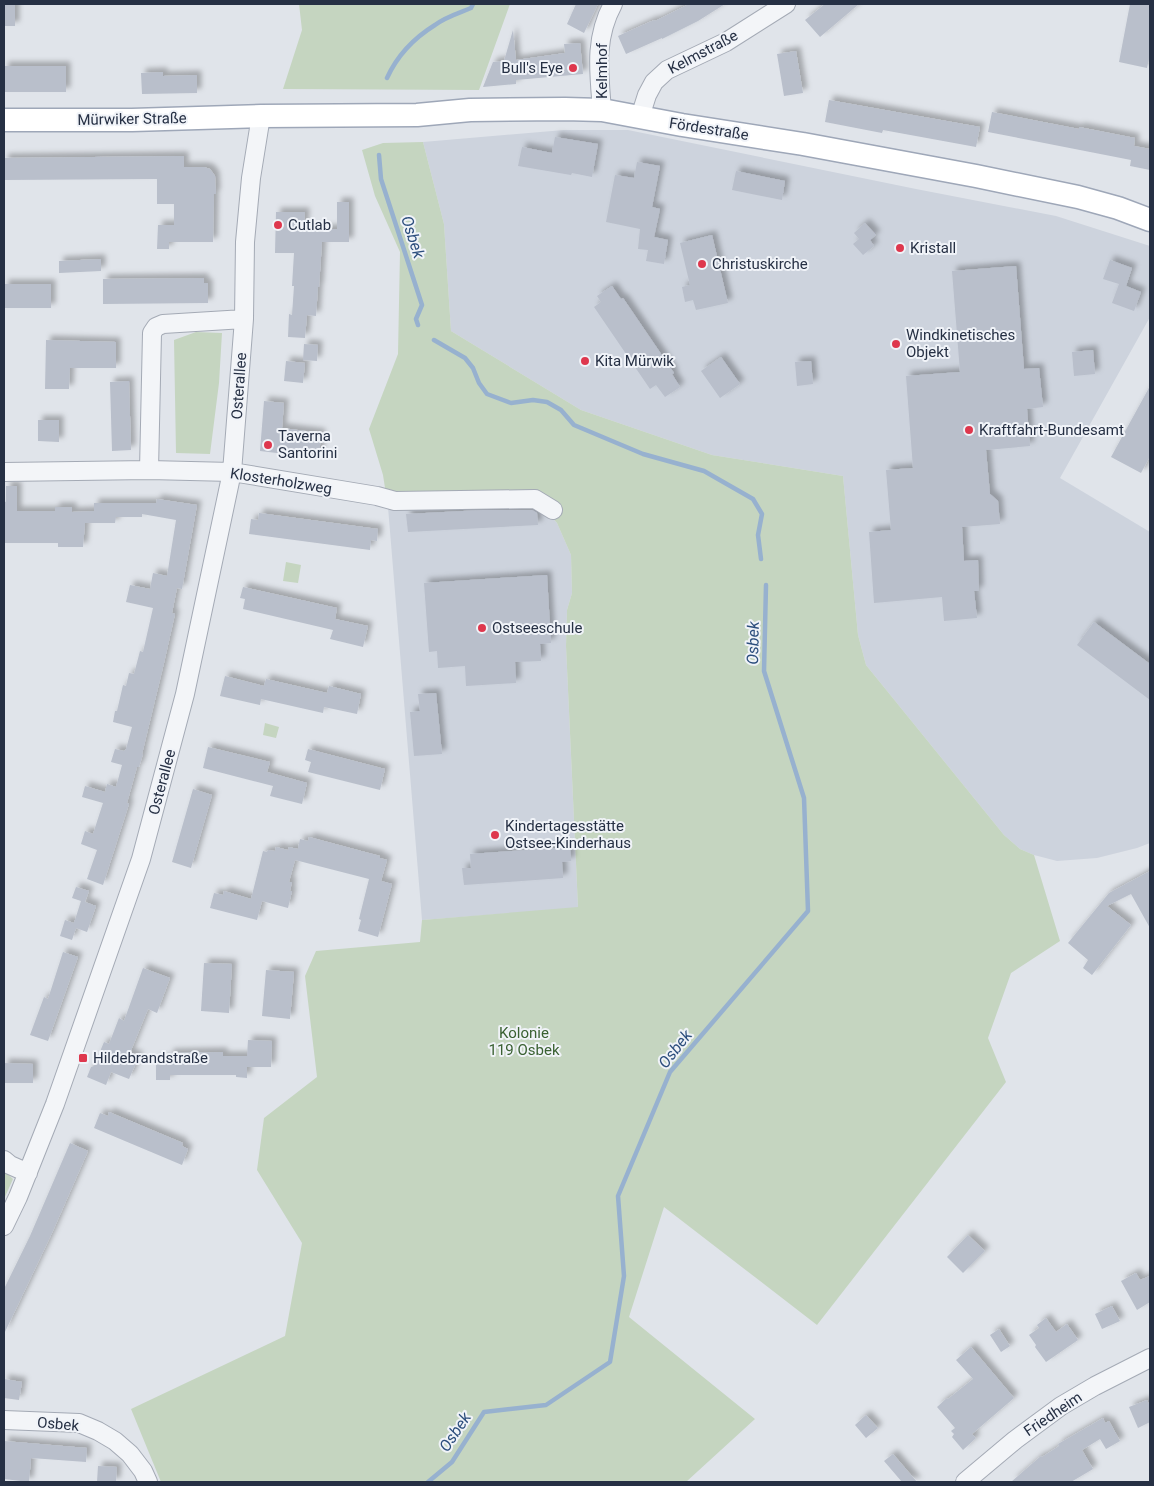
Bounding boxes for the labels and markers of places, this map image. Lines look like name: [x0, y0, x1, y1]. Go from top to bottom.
place label: Bull's Eye: [501, 59, 563, 77]
marker: Bull's Eye: [567, 62, 579, 74]
place label: Cutlab: [288, 216, 331, 234]
marker: Cutlab: [272, 219, 284, 231]
place label: Kristall: [910, 239, 956, 257]
marker: Kristall: [894, 242, 906, 254]
place label: Christuskirche: [712, 255, 808, 273]
marker: Christuskirche: [696, 258, 708, 270]
place label: Windkinetisches Objekt: [906, 326, 1015, 361]
marker: Windkinetisches Objekt: [890, 338, 902, 350]
place label: Kita Mürwik: [595, 352, 674, 370]
marker: Kita Mürwik: [579, 355, 591, 367]
place label: Kraftfahrt-Bundesamt: [979, 421, 1124, 439]
marker: Kraftfahrt-Bundesamt: [963, 424, 975, 436]
place label: Taverna Santorini: [278, 427, 337, 462]
marker: Taverna Santorini: [262, 439, 274, 451]
place label: Ostseeschule: [492, 619, 582, 637]
marker: Ostseeschule: [476, 622, 488, 634]
place label: Kindertagesstätte Ostsee-Kinderhaus: [505, 817, 631, 852]
marker: Kindertagesstätte Ostsee-Kinderhaus: [489, 829, 501, 841]
place label: Hildebrandstraße: [93, 1049, 208, 1067]
marker: Hildebrandstraße: [77, 1052, 89, 1064]

